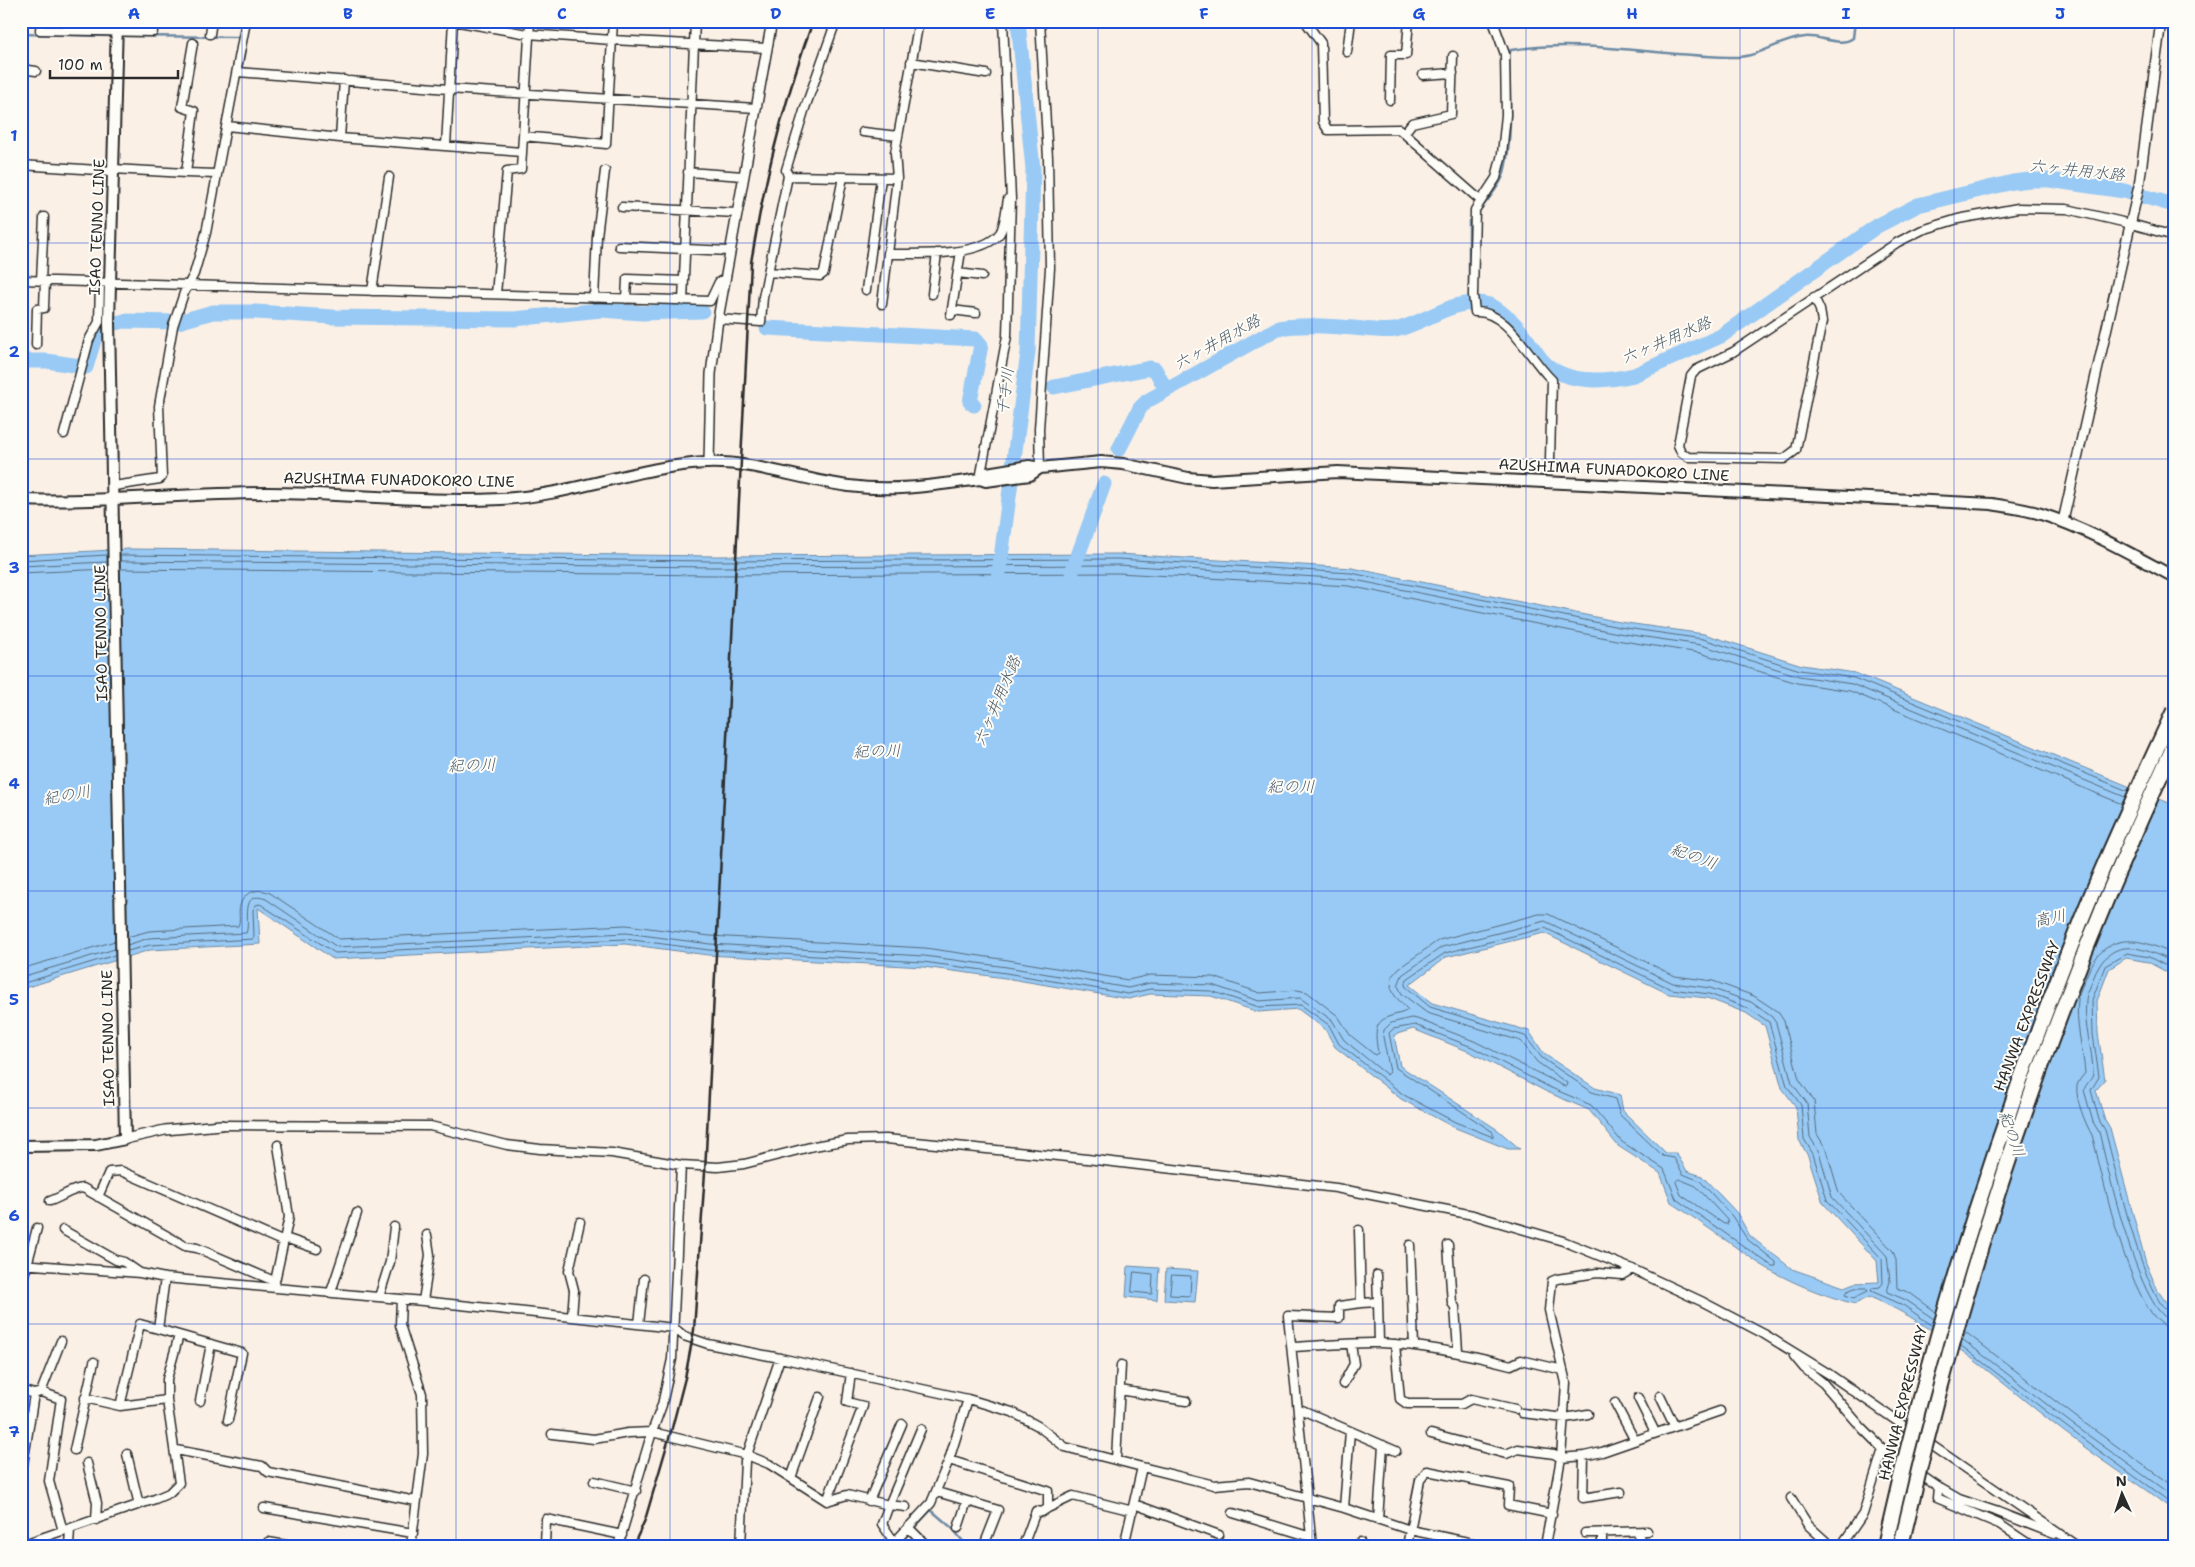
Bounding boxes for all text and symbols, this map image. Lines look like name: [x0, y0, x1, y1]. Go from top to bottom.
text: A: [128, 3, 140, 24]
text: B: [343, 3, 353, 24]
text: C: [557, 3, 567, 24]
text: D: [770, 3, 782, 24]
text: E: [985, 3, 995, 24]
text: F: [1199, 3, 1209, 24]
text: G: [1413, 3, 1426, 24]
text: H: [1626, 3, 1638, 24]
text: I: [1842, 3, 1851, 24]
text: J: [2055, 3, 2065, 24]
scale bar: [50, 48, 178, 80]
text: 100 m: [58, 55, 103, 75]
text: 1: [10, 125, 18, 146]
water label: 六ヶ井用水路: [2028, 155, 2127, 186]
street label: ISAO TENNO LINE: [85, 158, 109, 296]
water label: 六ヶ井用水路: [1170, 309, 1265, 374]
water label: 六ヶ井用水路: [1618, 311, 1715, 368]
text: 2: [8, 341, 20, 362]
water label: 千手川: [992, 366, 1018, 416]
street label: AZUSHIMA FUNADOKORO LINE: [1498, 454, 1730, 486]
street label: AZUSHIMA FUNADOKORO LINE: [283, 468, 515, 492]
text: 3: [8, 557, 20, 578]
street label: ISAO TENNO LINE: [90, 565, 112, 701]
water label: 六ヶ井用水路: [969, 652, 1026, 749]
water label: 紀の川: [853, 740, 901, 762]
water label: 紀の川: [448, 754, 496, 776]
text: 4: [8, 773, 20, 794]
water label: 紀の川: [1267, 776, 1315, 797]
water label: 紀の川: [42, 780, 92, 810]
water label: 紀の川: [1668, 838, 1720, 874]
water label: 高川: [2032, 904, 2068, 932]
street label: HANWA EXPRESSWAY: [1989, 938, 2065, 1094]
street label: ISAO TENNO LINE: [97, 970, 119, 1106]
text: 5: [9, 989, 19, 1010]
water label: 紀の川: [1994, 1108, 2030, 1160]
text: 6: [8, 1205, 20, 1226]
street label: HANWA EXPRESSWAY: [1874, 1323, 1932, 1483]
text: 7: [8, 1421, 20, 1442]
north arrow: [2098, 1470, 2148, 1520]
text: N: [2115, 1472, 2127, 1490]

